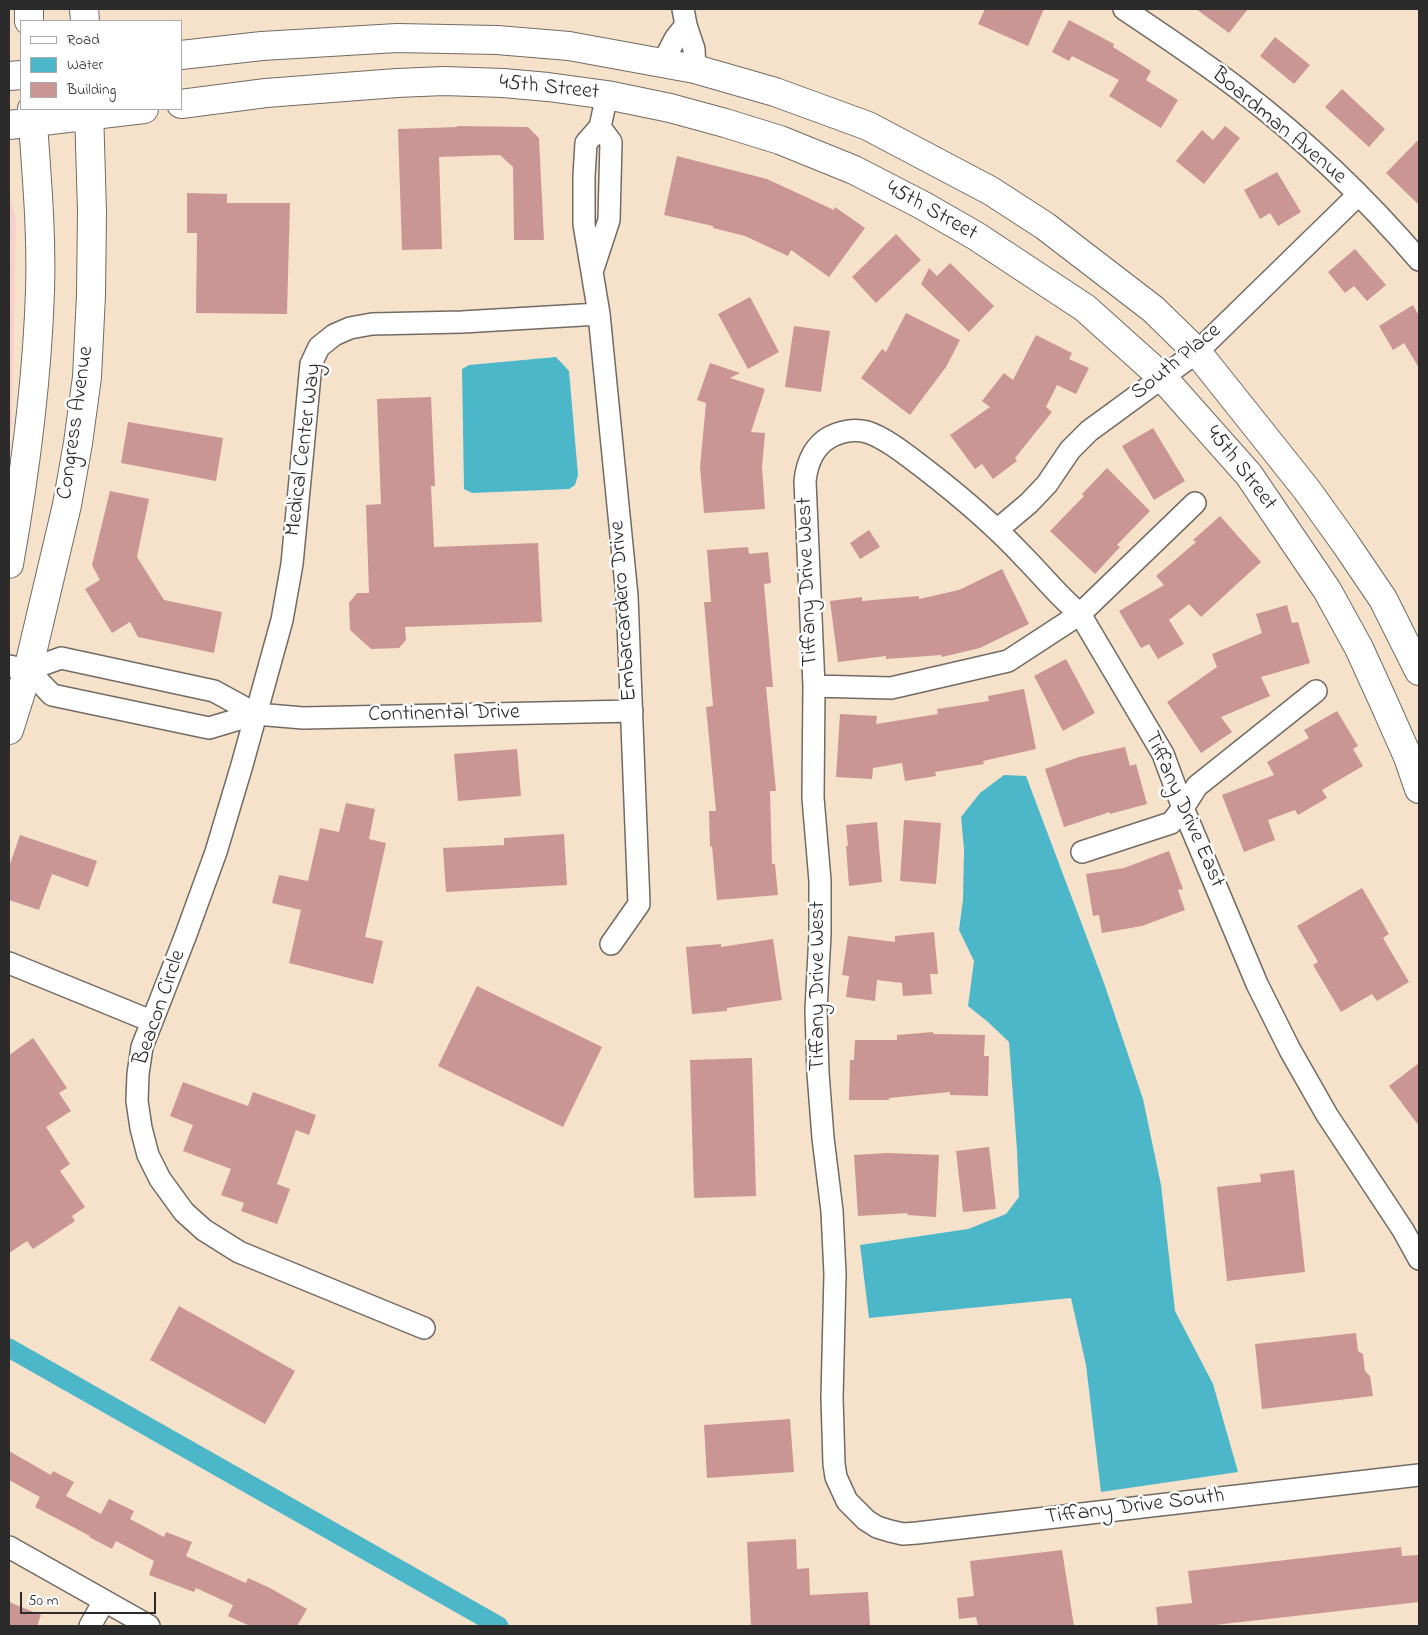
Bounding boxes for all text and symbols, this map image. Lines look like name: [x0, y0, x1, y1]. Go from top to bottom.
legend: [20, 20, 182, 110]
text: Road: [67, 29, 100, 51]
text: Water: [67, 54, 103, 76]
street label: Boardman Avenue: [1205, 63, 1351, 191]
street label: 45th Street: [498, 71, 600, 107]
text: Building: [67, 79, 116, 101]
street label: 45th Street: [881, 176, 981, 248]
street label: South Place: [1127, 319, 1227, 407]
street label: Congress Avenue: [53, 345, 101, 501]
street label: Medical Center Way: [281, 362, 329, 538]
street label: 45th Street: [1199, 421, 1281, 517]
street label: Tiffany Drive West: [793, 497, 825, 667]
street label: Embarcardero Drive: [606, 520, 644, 702]
street label: Continental Drive: [368, 700, 520, 730]
street label: Tiffany Drive East: [1137, 728, 1229, 892]
street label: Tiffany Drive West: [806, 901, 832, 1071]
street label: Beacon Circle: [129, 947, 193, 1069]
street label: Tiffany Drive South: [1044, 1484, 1226, 1532]
scale bar: [22, 1582, 159, 1614]
text: 50 m: [28, 1590, 58, 1612]

